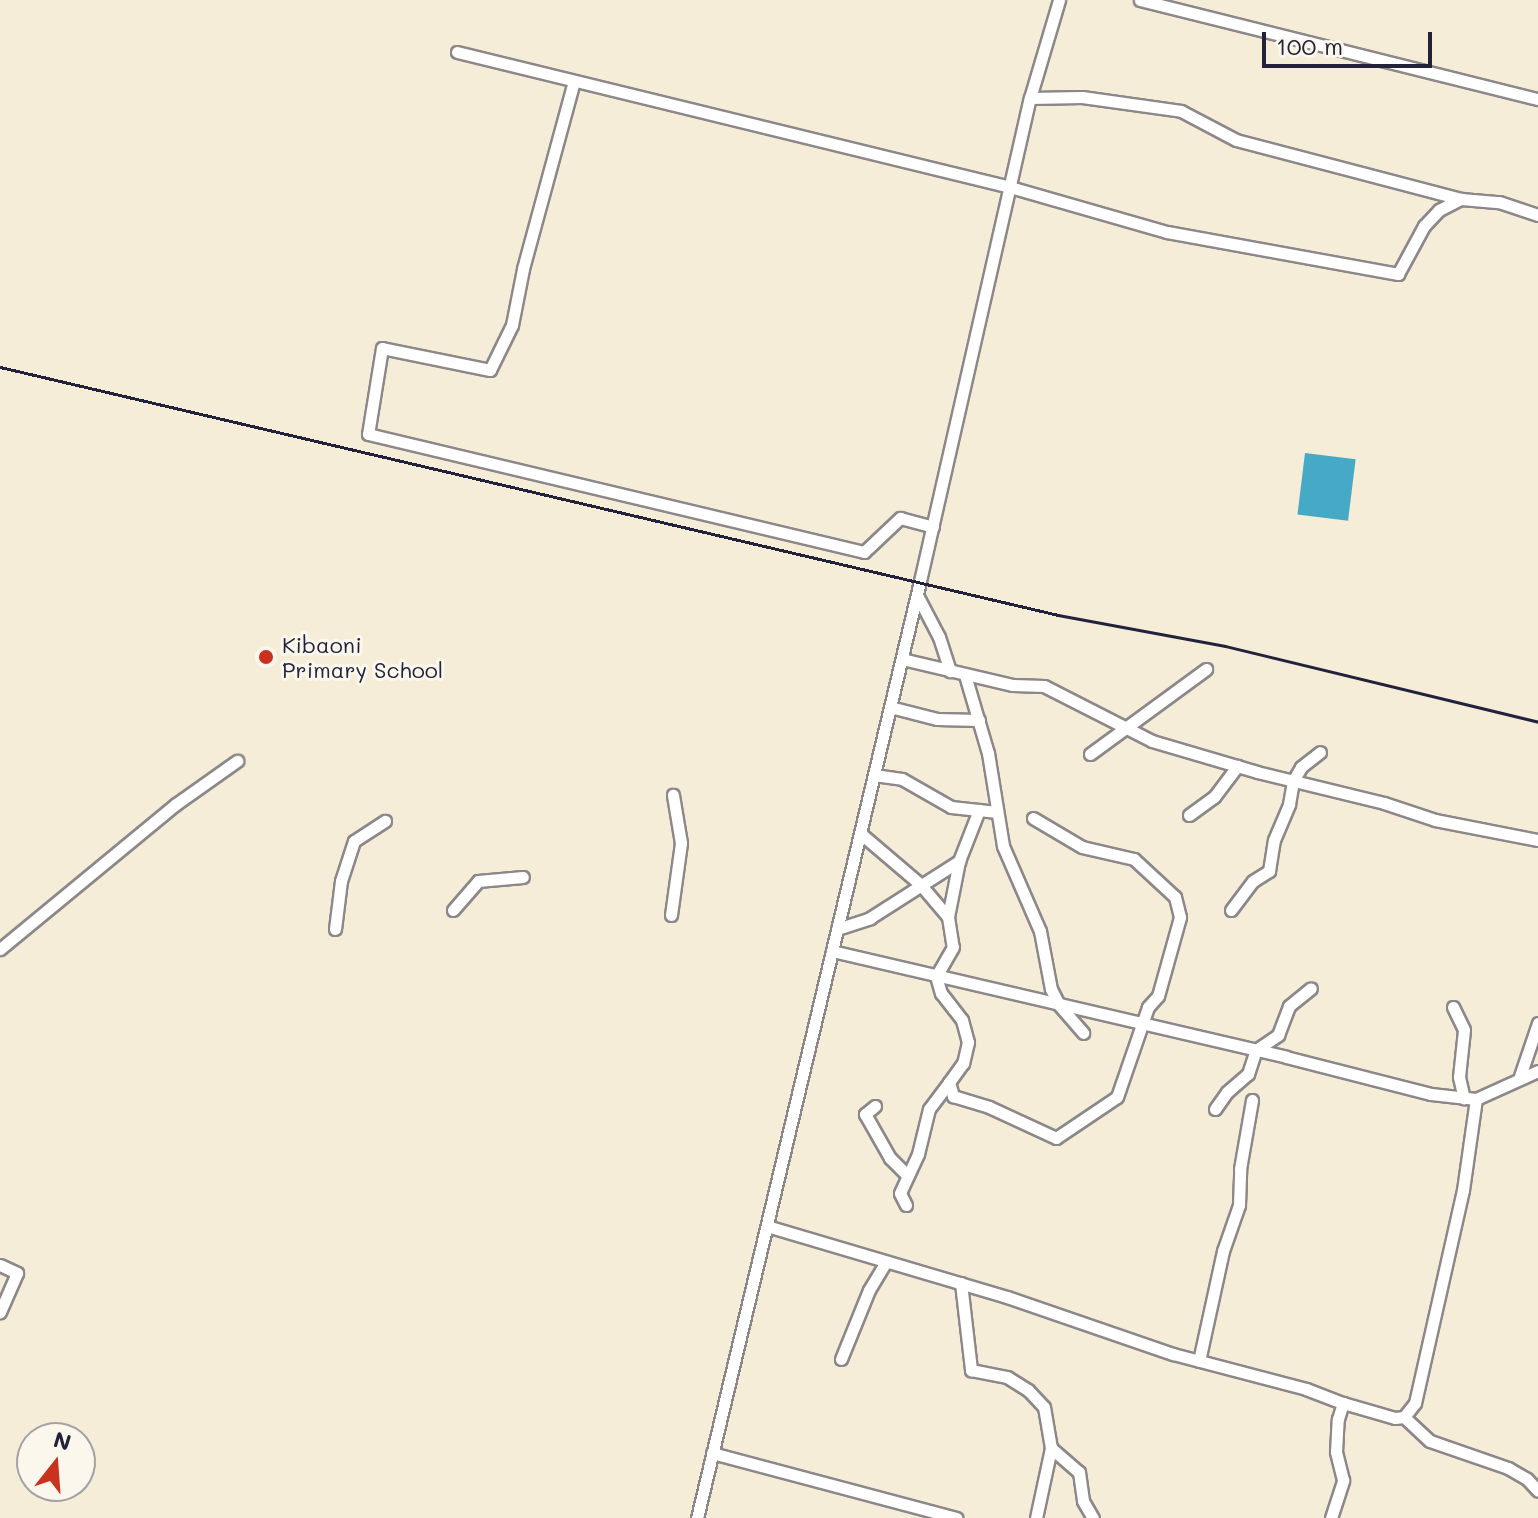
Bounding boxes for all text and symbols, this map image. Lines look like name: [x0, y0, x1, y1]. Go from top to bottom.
scale bar: [1266, 16, 1436, 66]
text: 100 m: [1276, 30, 1343, 61]
place label: Kibaoni Primary School: [282, 631, 443, 682]
marker: Kibaoni Primary School: [257, 648, 275, 666]
north arrow: [16, 1422, 96, 1502]
text: N: [50, 1424, 75, 1457]

